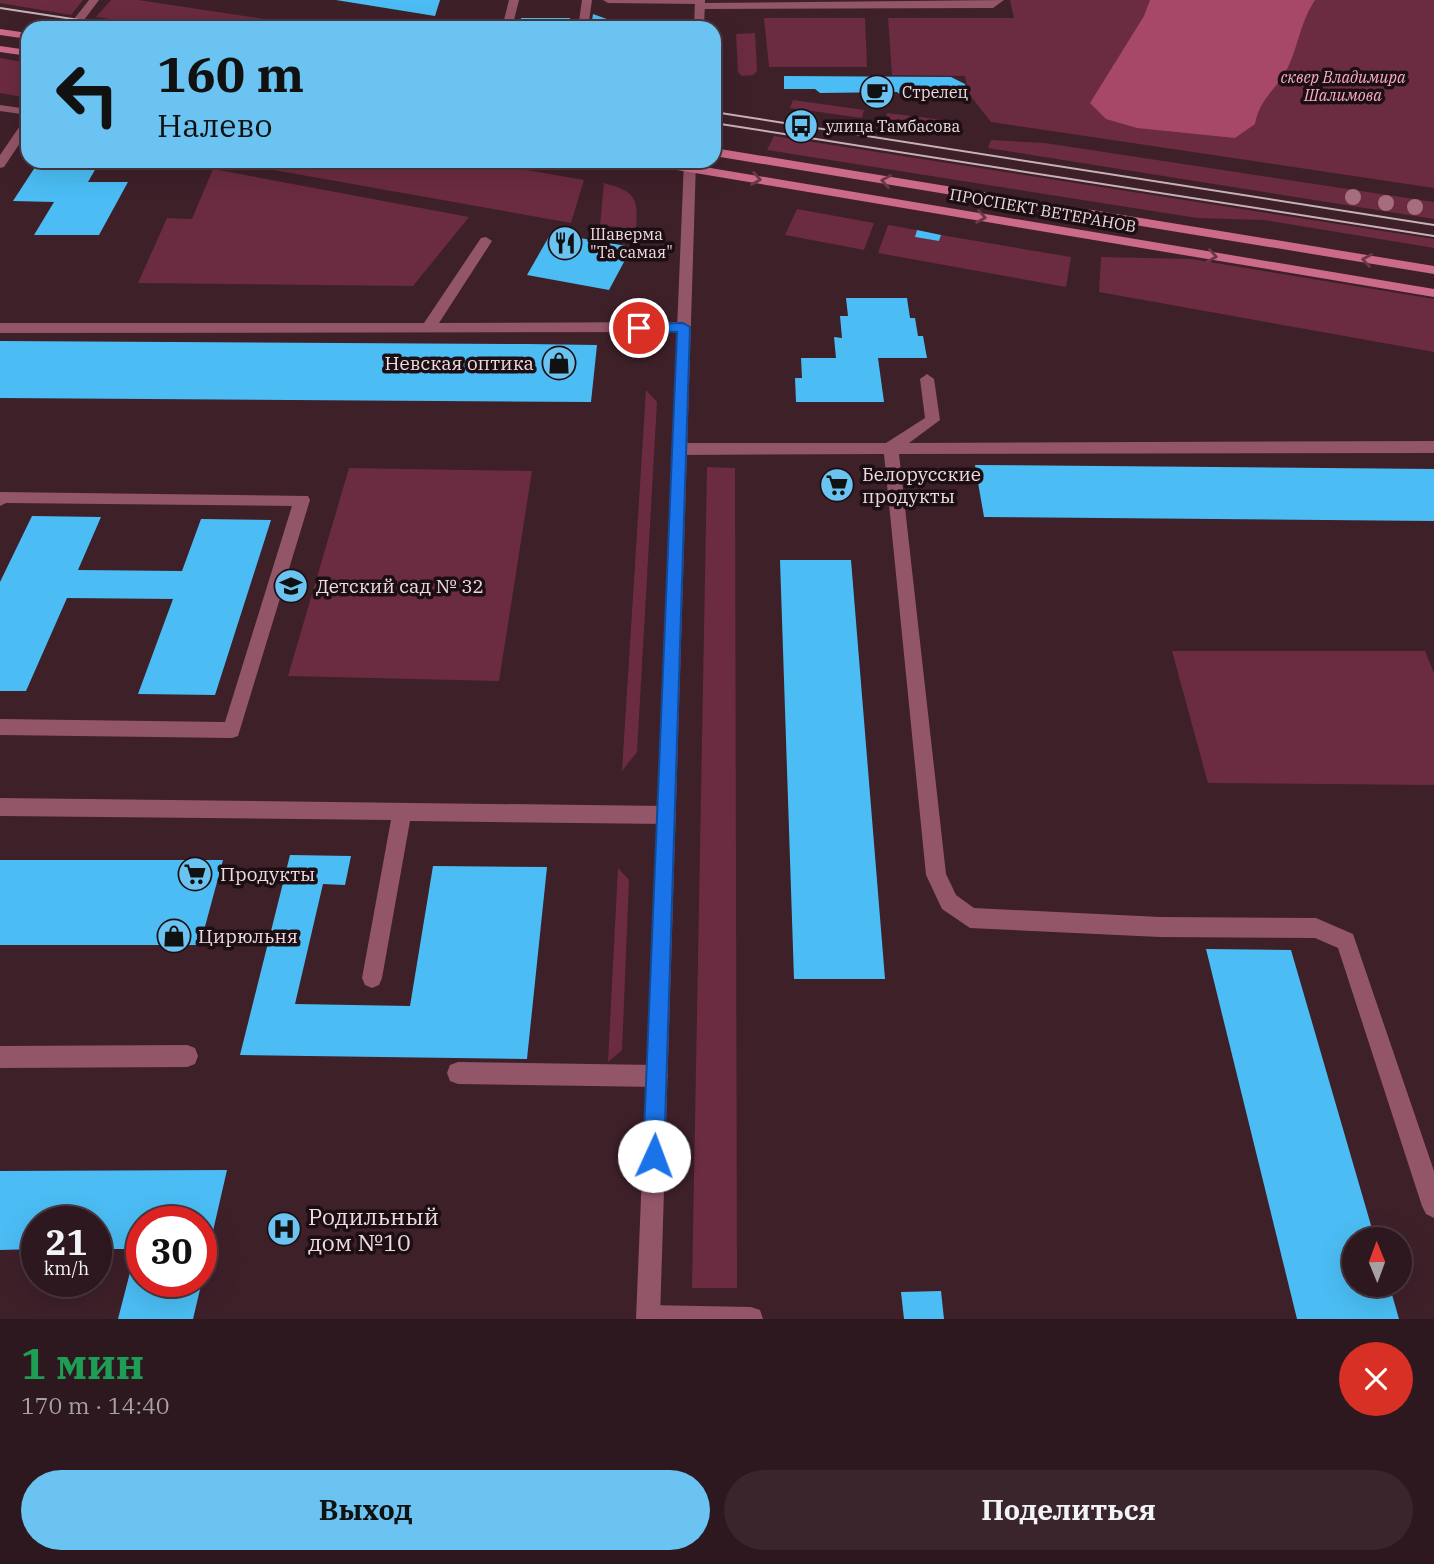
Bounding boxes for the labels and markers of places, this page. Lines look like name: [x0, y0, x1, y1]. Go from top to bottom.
cafe icon: Стрелец: [858, 73, 896, 111]
place label: Стрелец: [902, 82, 969, 102]
bus stop icon: улица Тамбасова: [782, 107, 820, 145]
place label: улица Тамбасова: [826, 116, 960, 136]
restaurant icon: Шаверма "Та самая": [546, 224, 584, 262]
place label: Шаверма "Та самая": [590, 224, 673, 262]
pin: [609, 298, 669, 358]
shop icon: Невская оптика: [540, 344, 578, 382]
place label: Невская оптика: [384, 351, 534, 375]
place label: Белорусские продукты: [862, 462, 981, 508]
supermarket icon: Белорусские продукты: [818, 466, 856, 504]
school or university icon: Детский сад № 32: [272, 567, 310, 605]
place label: Детский сад № 32: [316, 574, 484, 598]
supermarket icon: Продукты: [176, 855, 214, 893]
place label: Продукты: [220, 862, 315, 886]
shop icon: Цирюльня: [155, 917, 193, 955]
place label: Цирюльня: [198, 924, 298, 948]
place label: Родильный дом №10: [308, 1201, 439, 1257]
hospital icon: Родильный дом №10: [265, 1210, 303, 1248]

